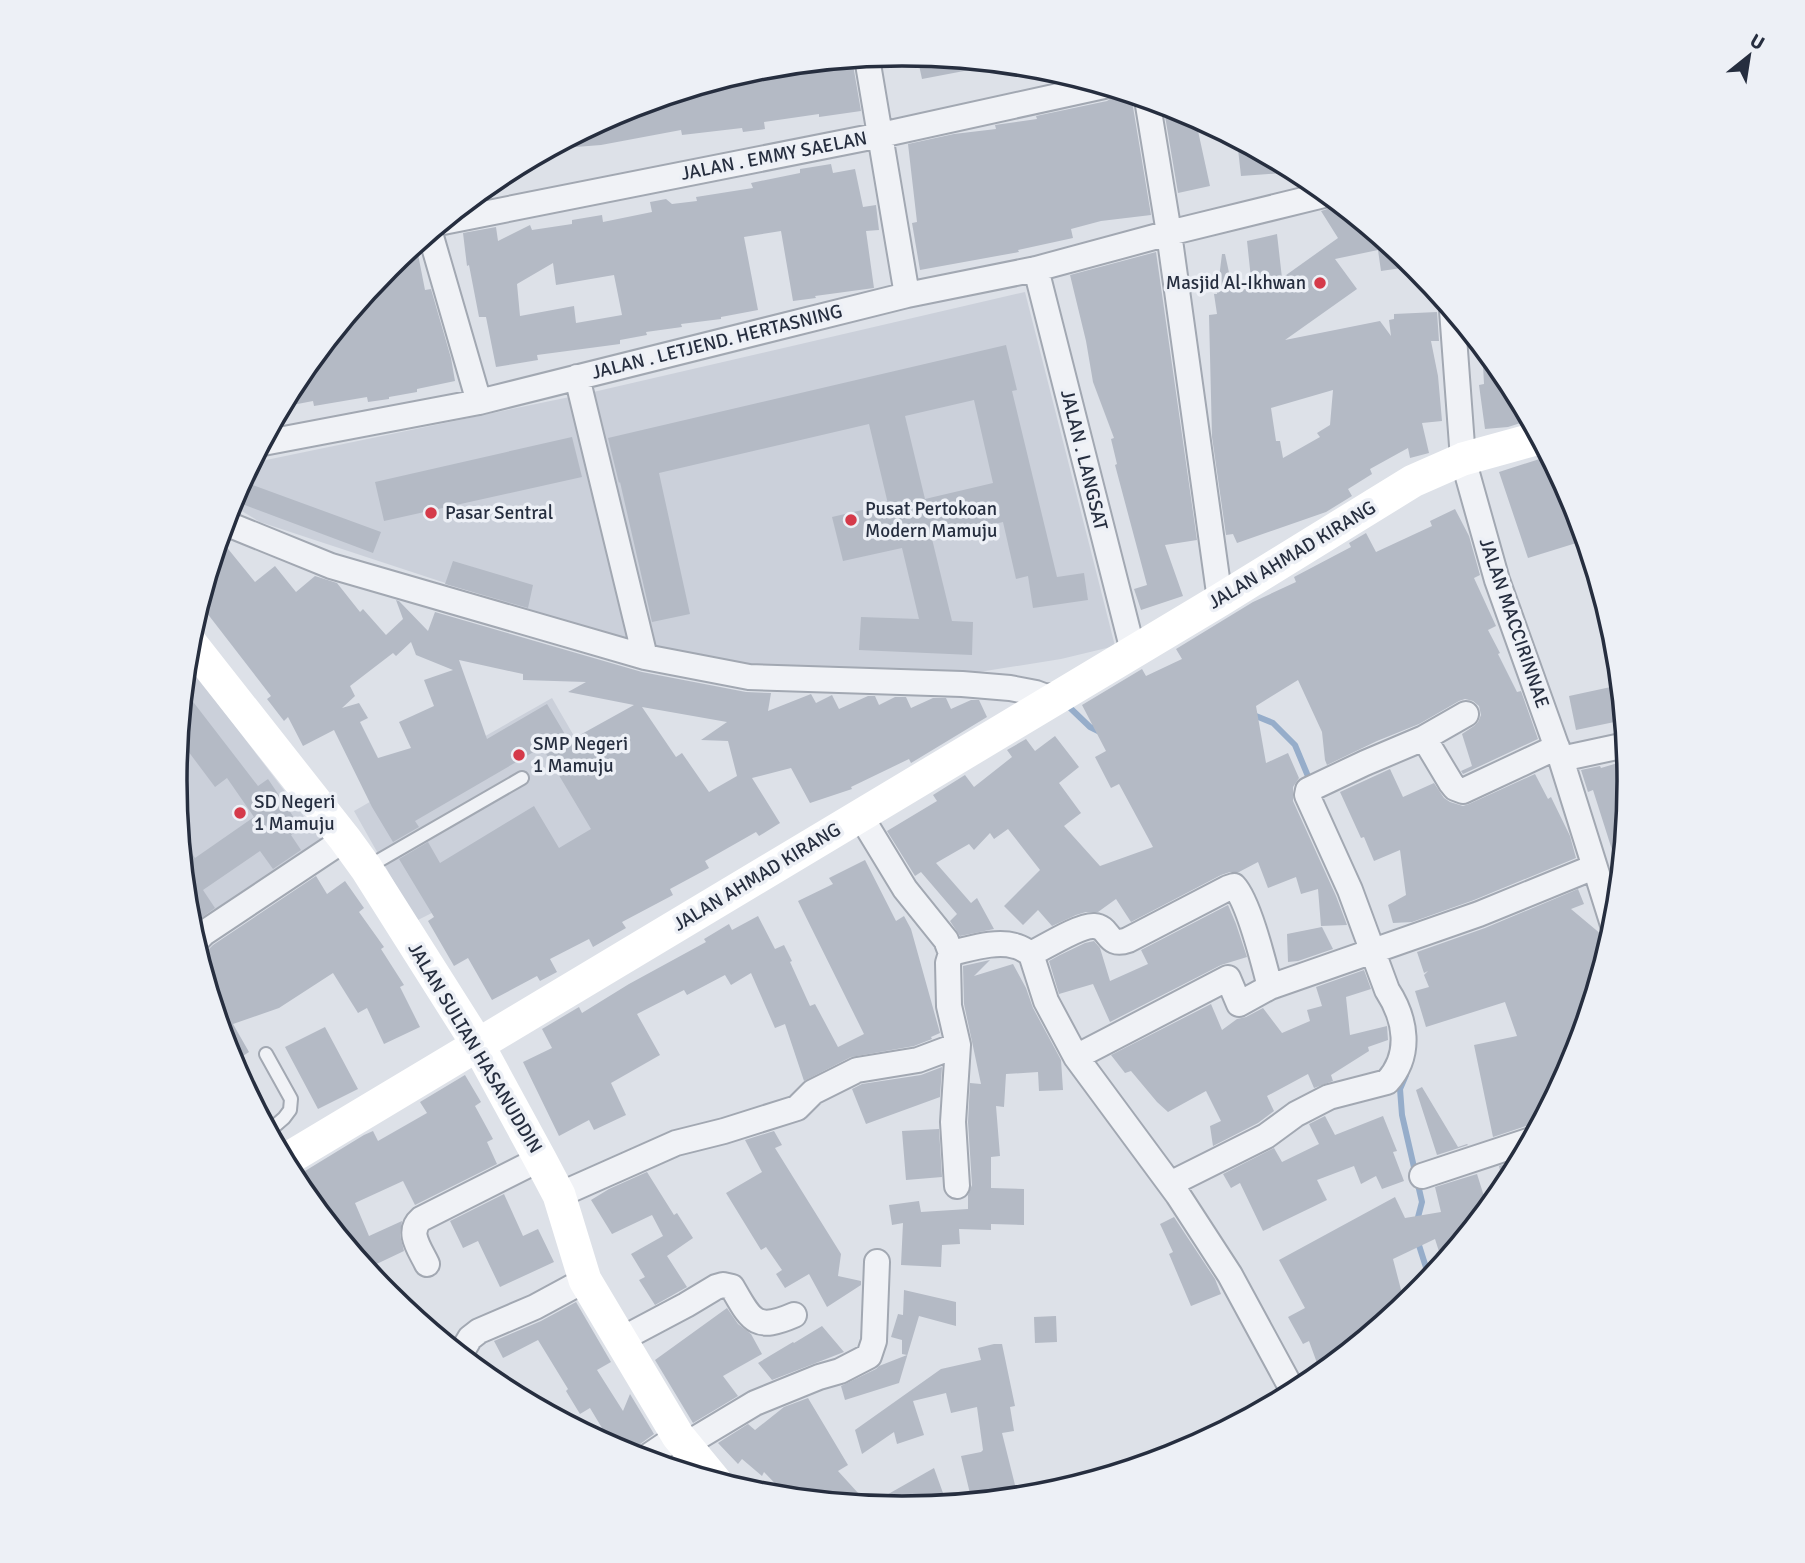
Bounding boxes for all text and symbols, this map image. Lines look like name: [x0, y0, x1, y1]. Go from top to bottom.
north arrow: [1714, 21, 1784, 91]
text: U: [1745, 29, 1769, 56]
street label: JALAN . EMMY SAELAN: [679, 126, 869, 186]
place label: Masjid Al-Ikhwan: [1166, 271, 1306, 295]
marker: Masjid Al-Ikhwan: [1312, 275, 1328, 291]
street label: JALAN . LETJEND. HERTASNING: [589, 299, 845, 385]
street label: JALAN . LANGSAT: [1055, 387, 1113, 534]
street label: JALAN AHMAD KIRANG: [1204, 495, 1380, 615]
place label: Pusat Pertokoan Modern Mamuju: [865, 497, 997, 543]
place label: Pasar Sentral: [445, 501, 553, 525]
marker: Pasar Sentral: [423, 505, 439, 521]
marker: Pusat Pertokoan Modern Mamuju: [843, 512, 859, 528]
street label: JALAN MACCIRINNAE: [1474, 535, 1554, 711]
place label: SMP Negeri 1 Mamuju: [533, 732, 628, 778]
marker: SMP Negeri 1 Mamuju: [511, 747, 527, 763]
place label: SD Negeri 1 Mamuju: [254, 790, 335, 836]
marker: SD Negeri 1 Mamuju: [232, 805, 248, 821]
street label: JALAN AHMAD KIRANG: [669, 817, 845, 937]
street label: JALAN SULTAN HASANUDDIN: [403, 938, 547, 1158]

